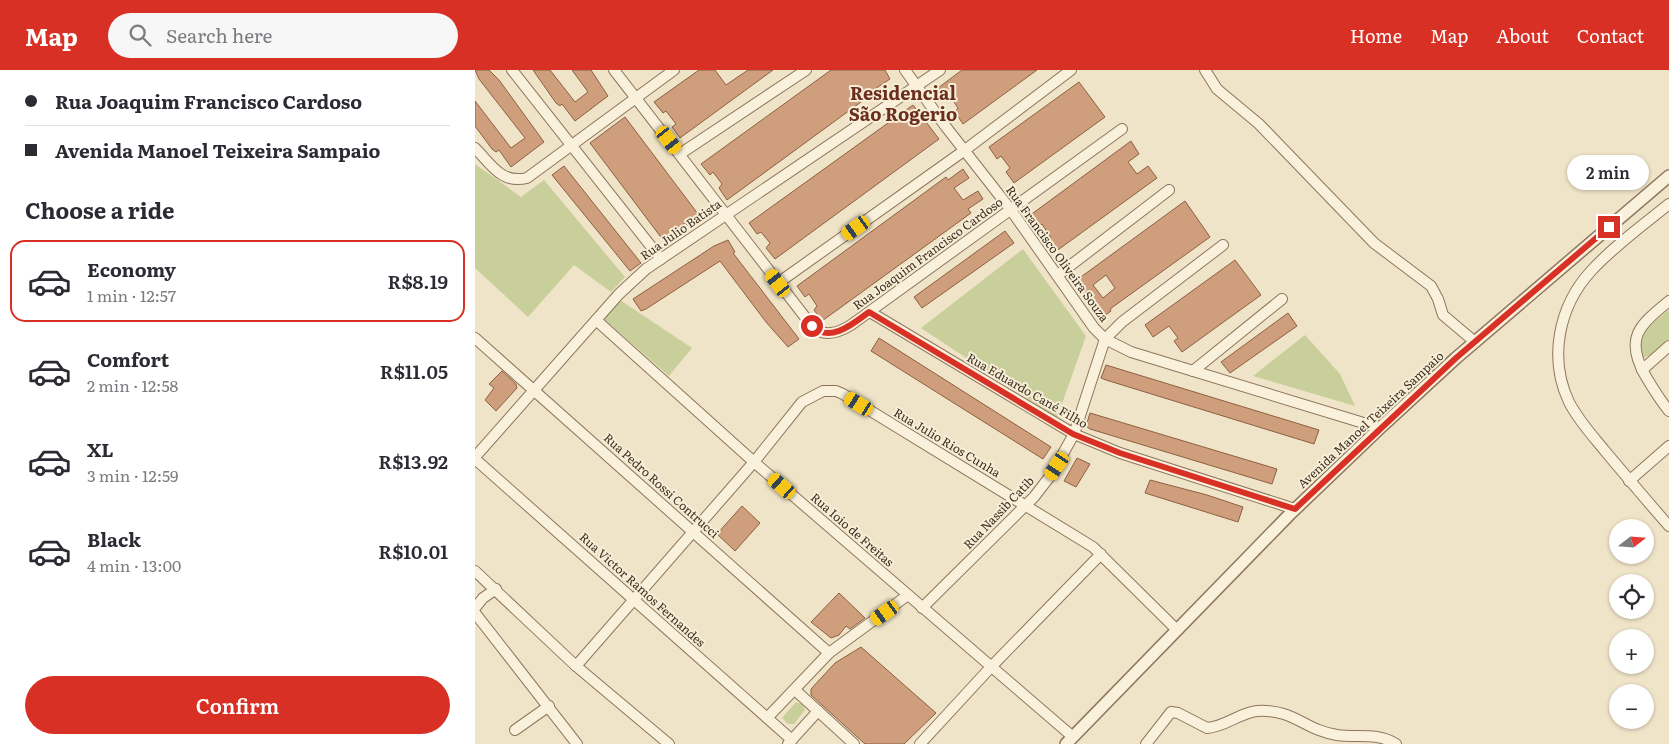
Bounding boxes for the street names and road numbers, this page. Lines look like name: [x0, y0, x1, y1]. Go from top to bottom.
street label: Rua Francisco Oliveira Souza: [1002, 181, 1114, 326]
street label: Rua Joaquim Francisco Cardoso: [849, 193, 1006, 314]
street label: Rua Julio Batista: [636, 194, 725, 264]
street label: Avenida Manoel Teixeira Sampaio: [1293, 347, 1447, 492]
street label: Rua Eduardo Cané Filho: [964, 348, 1091, 432]
street label: Rua Julio Rios Cunha: [891, 403, 1005, 481]
street label: Rua Pedro Rossi Contrucci: [600, 429, 723, 542]
street label: Rua Nassib Catib: [959, 472, 1038, 553]
street label: Rua Ioio de Freitas: [807, 488, 899, 571]
street label: Rua Victor Ramos Fernandes: [576, 528, 710, 651]

